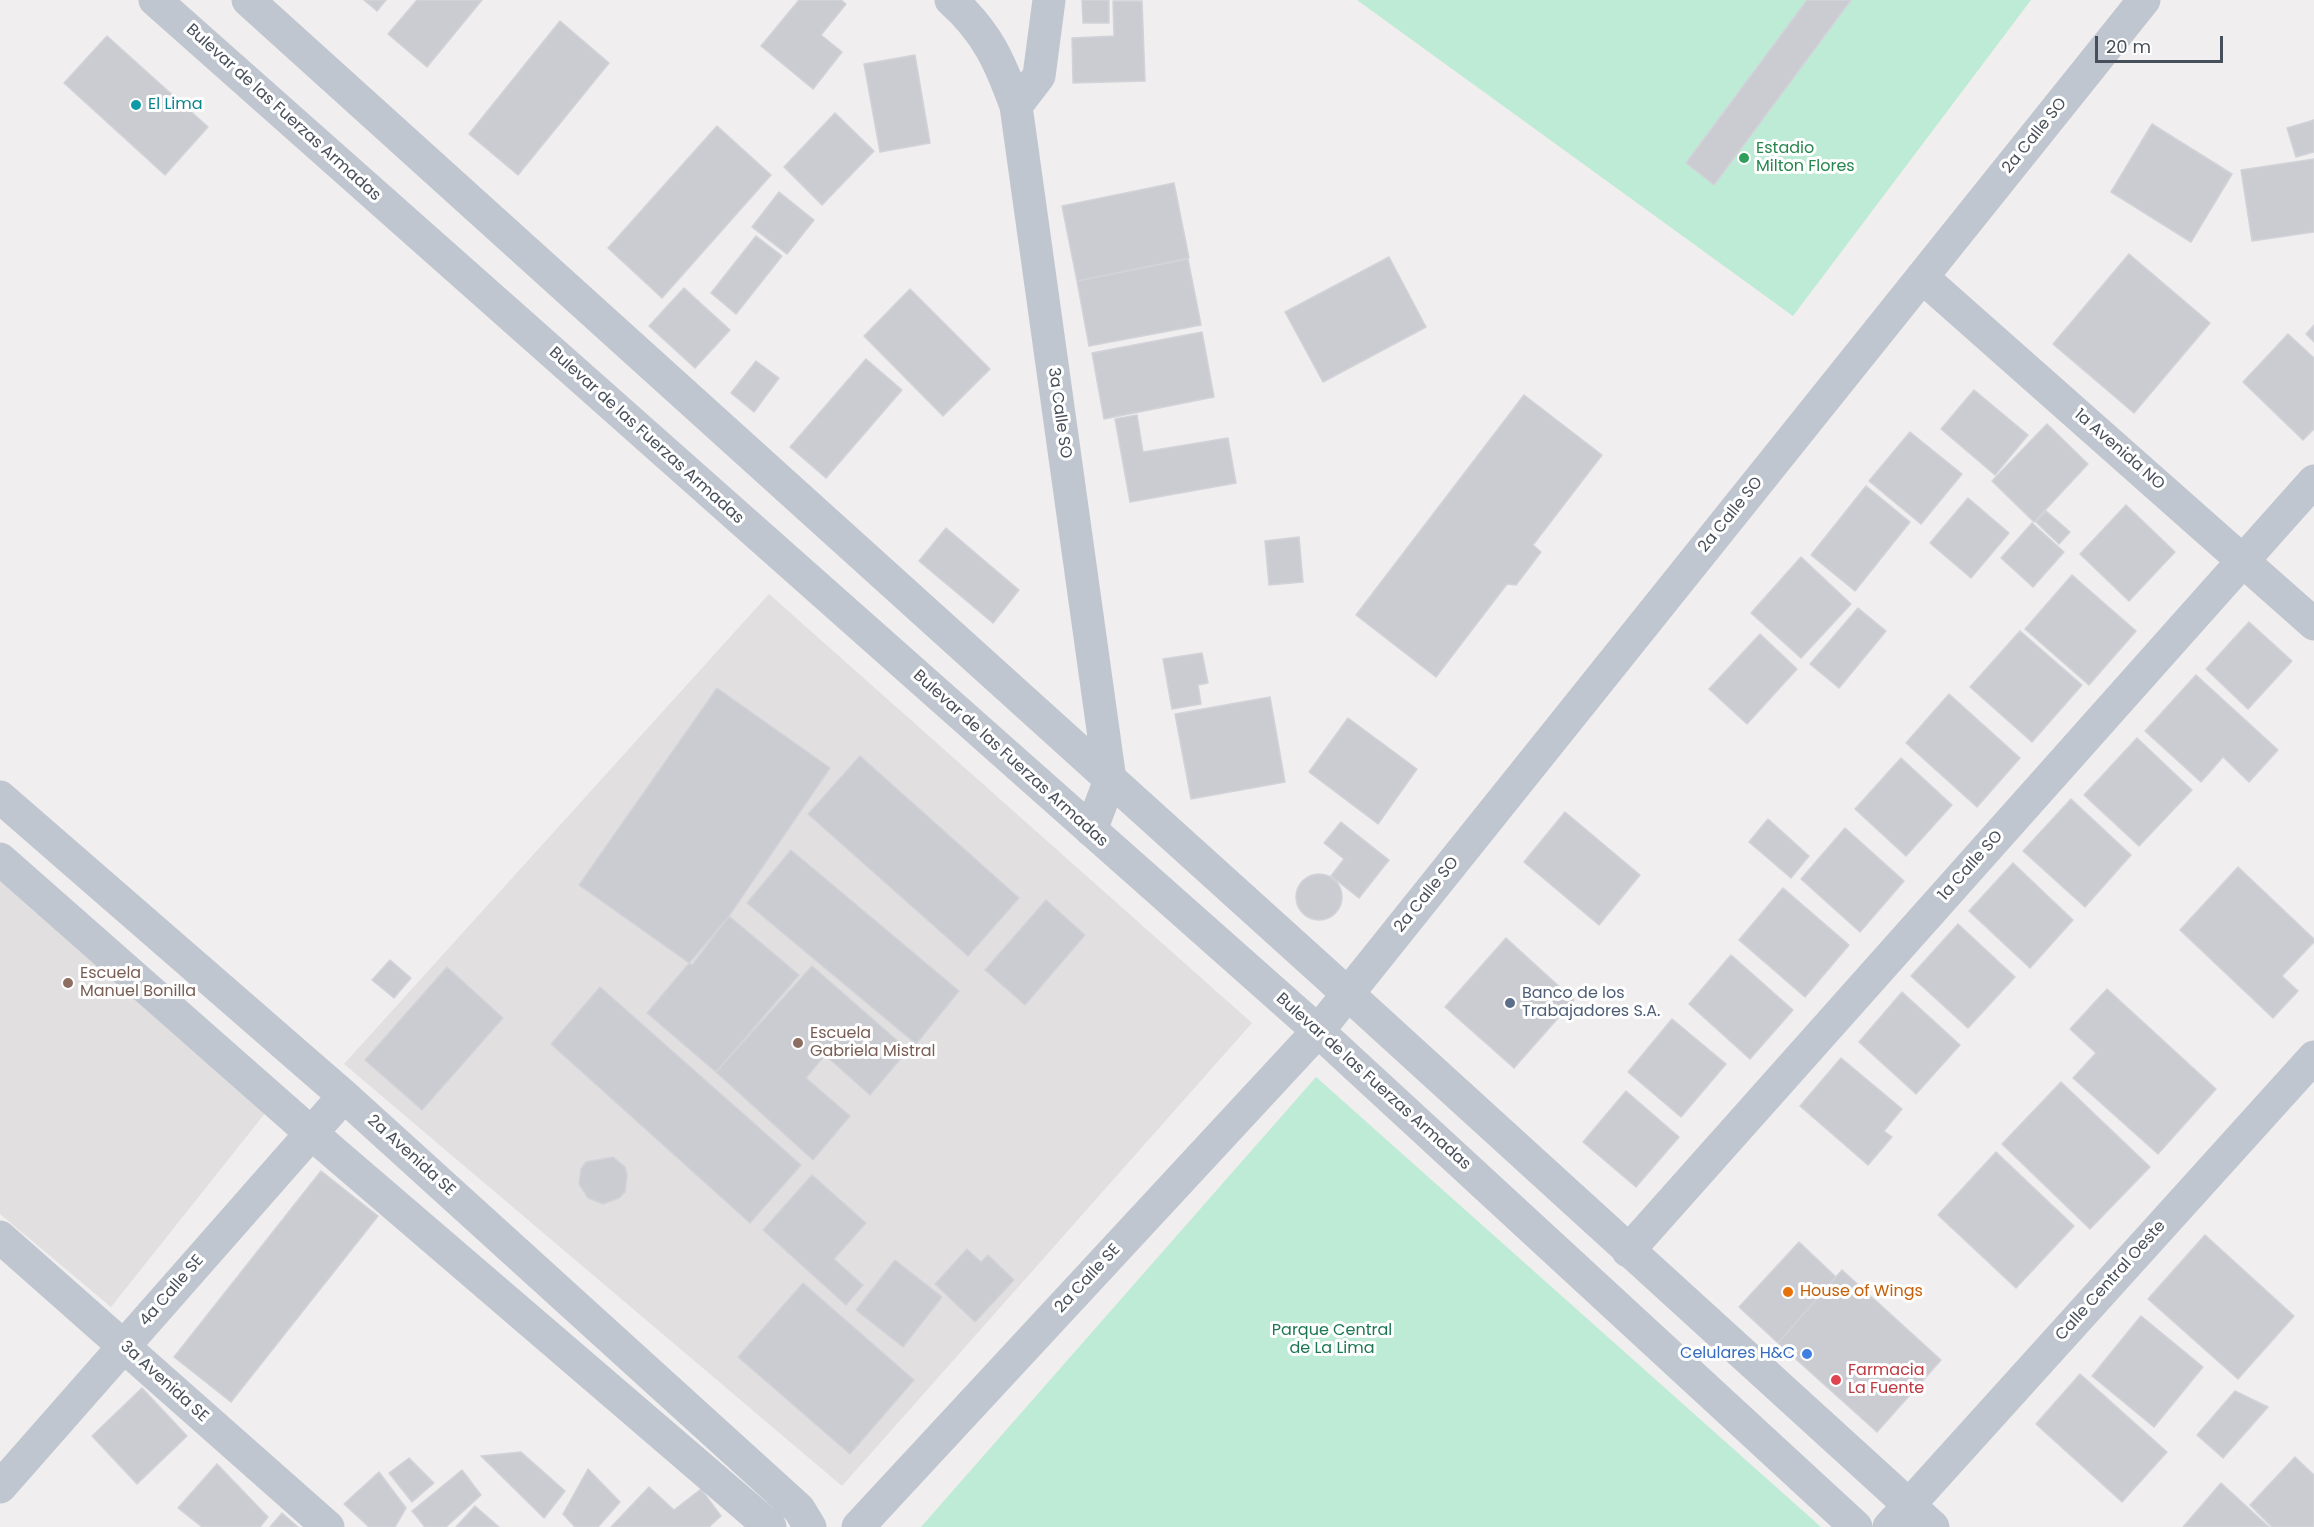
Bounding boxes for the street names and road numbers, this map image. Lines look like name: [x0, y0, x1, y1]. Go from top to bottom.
street label: Bulevar de las Fuerzas Armadas: [182, 20, 384, 206]
street label: 2a Calle SO: [1999, 94, 2071, 178]
street label: Bulevar de las Fuerzas Armadas: [545, 343, 747, 529]
street label: 3a Calle SO: [1043, 366, 1075, 460]
street label: 1a Avenida NO: [2070, 405, 2168, 495]
street label: 2a Calle SO: [1695, 473, 1767, 557]
street label: Bulevar de las Fuerzas Armadas: [909, 666, 1111, 852]
street label: 1a Calle SO: [1935, 827, 2007, 905]
street label: 2a Calle SO: [1391, 853, 1463, 937]
street label: Bulevar de las Fuerzas Armadas: [1272, 989, 1474, 1175]
street label: 2a Avenida SE: [363, 1112, 459, 1200]
street label: Calle Central Oeste: [2052, 1217, 2170, 1345]
street label: 2a Calle SE: [1051, 1241, 1125, 1317]
street label: 4a Calle SE: [136, 1252, 208, 1330]
street label: 3a Avenida SE: [116, 1337, 212, 1427]

